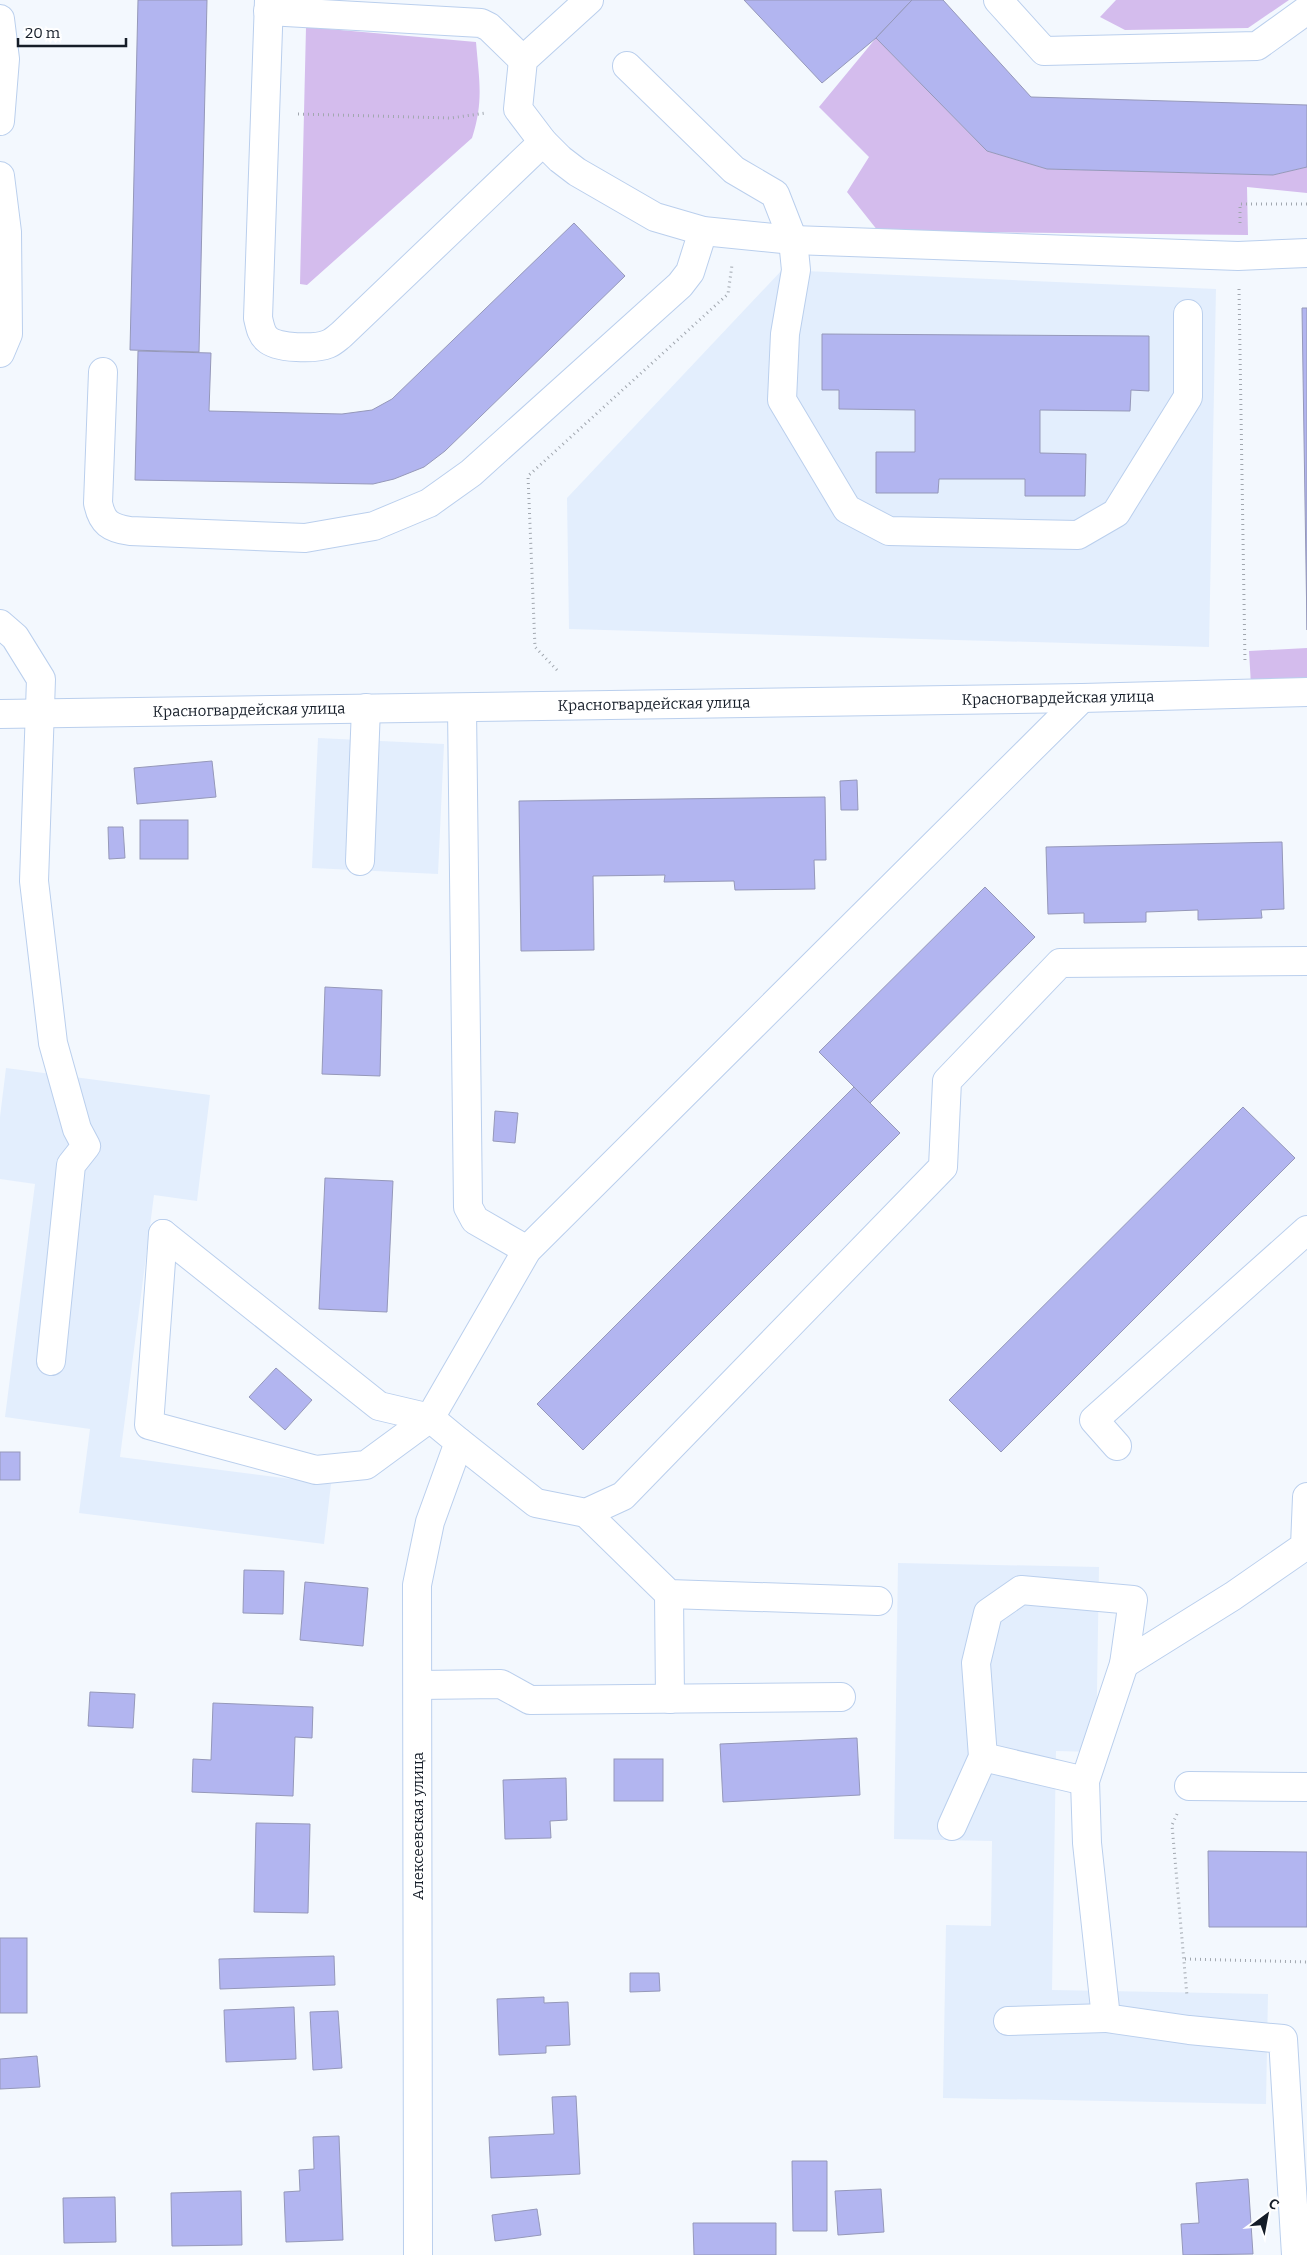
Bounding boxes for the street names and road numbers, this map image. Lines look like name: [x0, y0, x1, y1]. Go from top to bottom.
street label: Красногвардейская улица: [962, 687, 1154, 709]
street label: Красногвардейская улица: [558, 693, 750, 715]
street label: Красногвардейская улица: [153, 699, 345, 721]
street label: Алексеевская улица: [409, 1752, 427, 1900]

